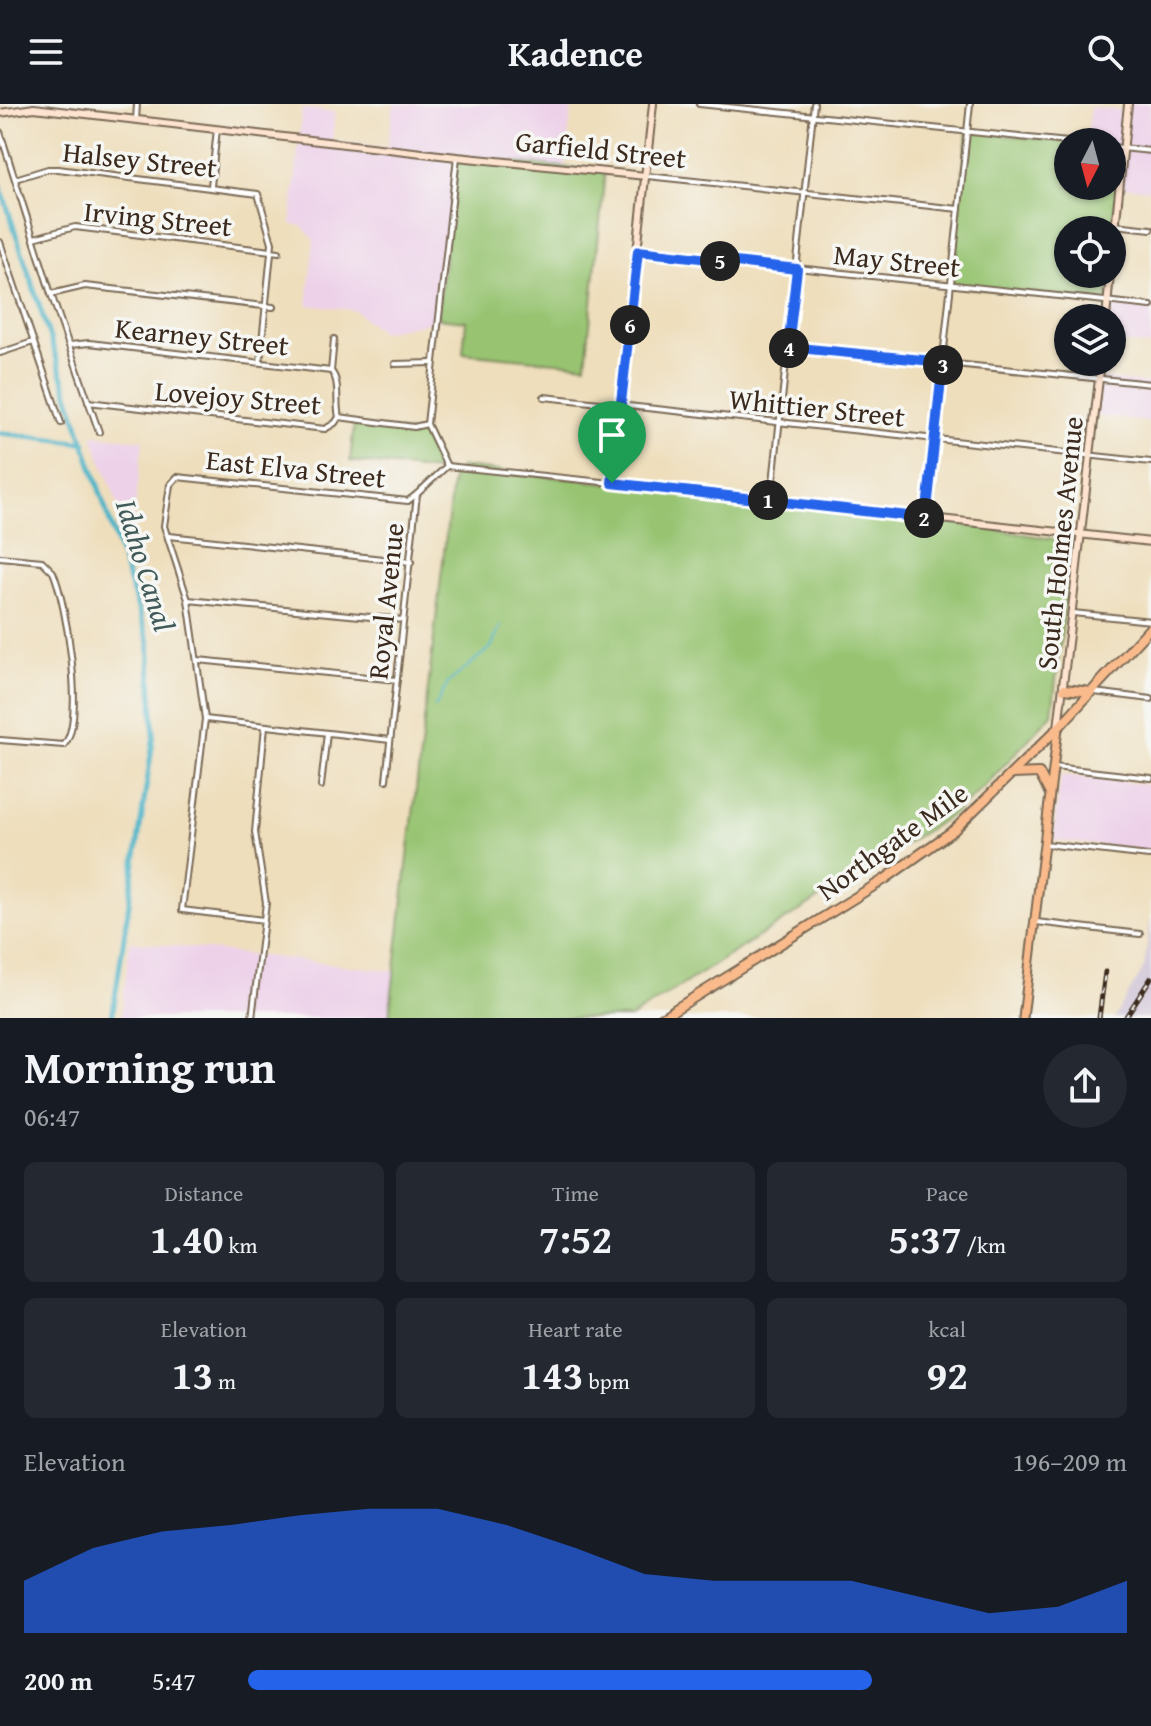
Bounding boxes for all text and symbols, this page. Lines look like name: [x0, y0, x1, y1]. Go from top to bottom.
text: Kadence: [508, 26, 643, 79]
icon: menu: [24, 30, 68, 74]
icon: search: [1083, 30, 1127, 74]
street label: Garfield Street: [514, 120, 688, 178]
north arrow: [1054, 128, 1126, 200]
map controls: [1054, 128, 1126, 376]
street label: Halsey Street: [61, 131, 219, 187]
street label: Irving Street: [82, 190, 234, 246]
button: locate: [1054, 216, 1126, 288]
street label: May Street: [832, 233, 962, 287]
pin: 5: [700, 241, 740, 281]
text: 5: [714, 245, 726, 277]
button: layers: [1054, 304, 1126, 376]
pin: 6: [610, 305, 650, 345]
street label: Kearney Street: [113, 307, 291, 366]
text: 6: [624, 309, 636, 341]
pin: 4: [769, 328, 809, 368]
text: 4: [783, 332, 795, 364]
pin: 3: [923, 345, 963, 385]
text: 3: [937, 349, 949, 381]
street label: Lovejoy Street: [153, 369, 323, 425]
street label: Whittier Street: [727, 377, 907, 437]
pin: [578, 401, 646, 483]
icon: arrive: [590, 413, 634, 457]
street label: South Holmes Avenue: [1025, 414, 1093, 672]
street label: East Elva Street: [204, 438, 388, 498]
pin: 1: [748, 480, 788, 520]
text: 1: [762, 484, 774, 516]
water label: Idaho Canal: [105, 494, 187, 636]
pin: 2: [904, 498, 944, 538]
text: 2: [918, 502, 930, 534]
street label: Royal Avenue: [356, 521, 414, 681]
street label: Northgate Mile: [808, 772, 976, 910]
text: Morning run: [24, 1035, 275, 1099]
button: share: [1043, 1044, 1127, 1128]
text: 06:47: [24, 1097, 80, 1136]
text: Distance: [164, 1177, 243, 1209]
text: Time: [552, 1177, 599, 1209]
text: Pace: [926, 1177, 968, 1209]
text: 1.40: [150, 1209, 224, 1268]
text: 7:52: [539, 1209, 612, 1268]
text: 5:37: [888, 1209, 962, 1268]
text: km: [224, 1229, 258, 1261]
text: /km: [962, 1229, 1006, 1261]
text: Elevation: [161, 1313, 247, 1345]
text: Heart rate: [528, 1313, 623, 1345]
text: kcal: [928, 1313, 966, 1345]
text: 13: [172, 1345, 213, 1404]
text: 143: [521, 1345, 584, 1404]
text: 92: [926, 1345, 968, 1404]
text: m: [213, 1365, 236, 1397]
text: bpm: [584, 1365, 630, 1397]
text: Elevation: [24, 1442, 126, 1481]
text: 196–209 m: [1013, 1442, 1127, 1481]
text: 200 m: [24, 1661, 92, 1700]
text: 5:47: [152, 1661, 196, 1700]

